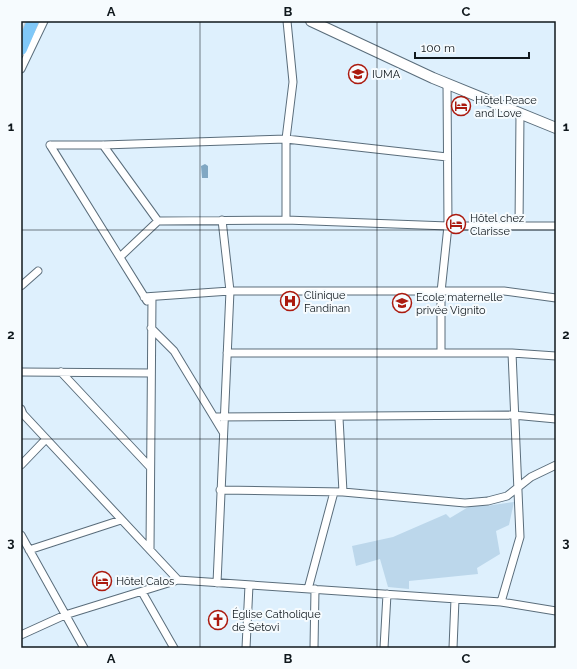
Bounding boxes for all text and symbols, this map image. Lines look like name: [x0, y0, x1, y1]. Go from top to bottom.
text: A: [107, 4, 116, 19]
text: B: [284, 4, 293, 19]
text: C: [462, 4, 471, 19]
scale bar: [415, 34, 529, 60]
text: 100 m: [421, 41, 455, 55]
school or university icon: IUMA: [347, 63, 369, 85]
place label: IUMA: [372, 68, 401, 81]
place label: Hôtel Peace and Love: [475, 94, 537, 120]
hotel icon: Hôtel Peace and Love: [450, 95, 472, 117]
text: 1: [8, 119, 15, 134]
text: 1: [563, 119, 570, 134]
place label: Hôtel chez Clarisse: [470, 212, 525, 238]
hotel icon: Hôtel chez Clarisse: [445, 213, 467, 235]
place label: Clinique Fandinan: [304, 289, 350, 315]
hospital icon: Clinique Fandinan: [279, 290, 301, 312]
place label: Ecole maternelle privée Vignito: [416, 291, 503, 317]
school or university icon: Ecole maternelle privée Vignito: [391, 292, 413, 314]
text: 2: [7, 327, 15, 342]
text: 2: [562, 327, 570, 342]
text: 3: [7, 535, 15, 550]
text: 3: [562, 535, 570, 550]
hotel icon: Hôtel Calos: [91, 570, 113, 592]
place label: Hôtel Calos: [116, 575, 174, 588]
place label: Église Catholique de Sètovi: [232, 607, 321, 634]
church icon: Église Catholique de Sètovi: [207, 609, 229, 631]
text: A: [107, 651, 116, 666]
text: B: [284, 651, 293, 666]
text: C: [462, 651, 471, 666]

